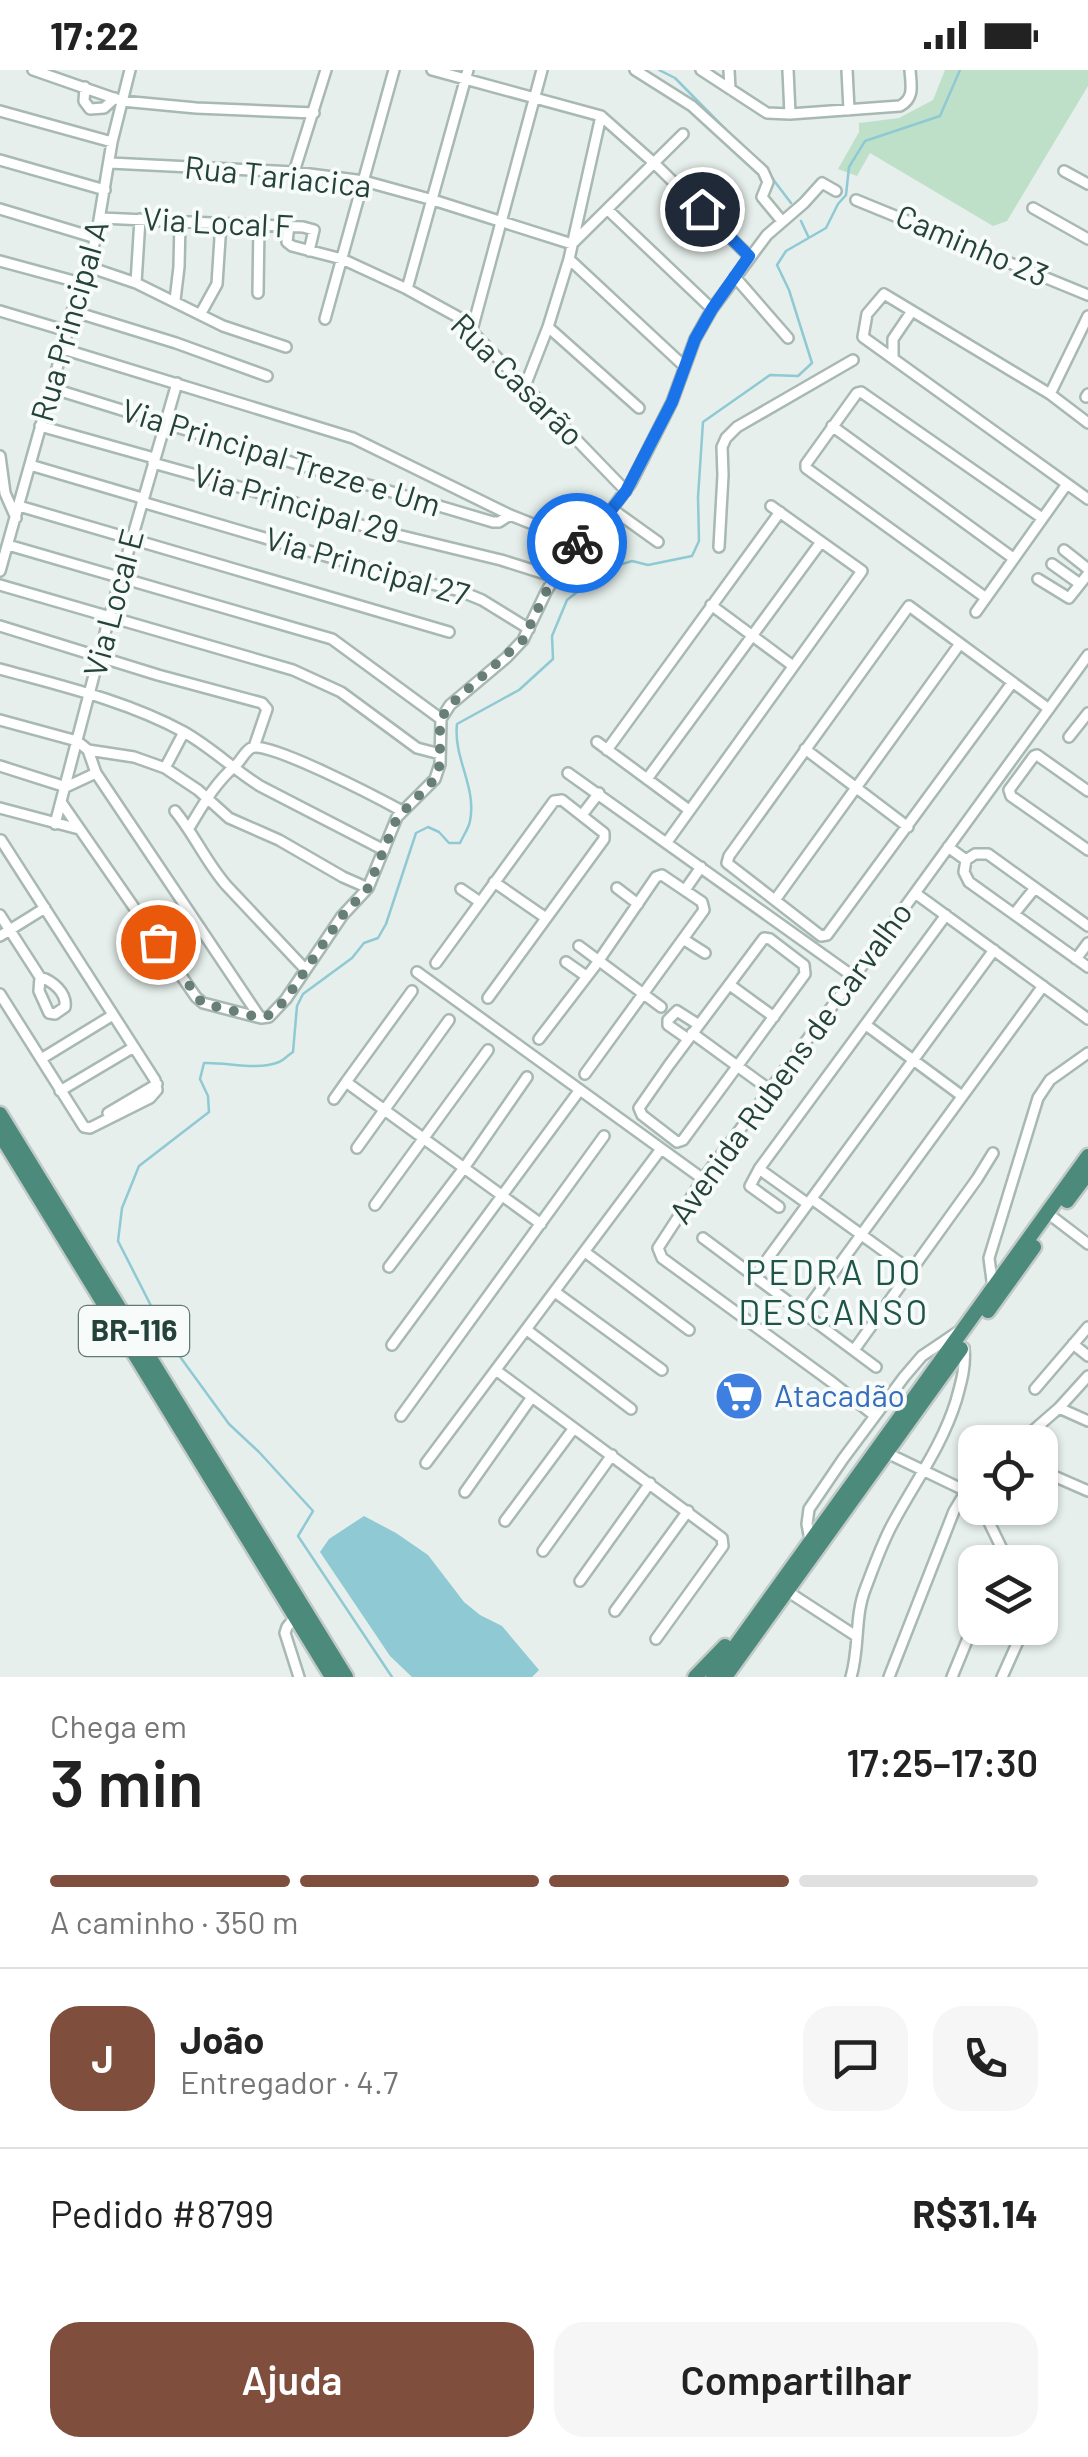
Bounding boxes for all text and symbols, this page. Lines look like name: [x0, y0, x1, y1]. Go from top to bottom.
text: 17:22: [50, 12, 139, 58]
street label: Rua Tariacica: [183, 146, 373, 204]
pin: [660, 167, 745, 252]
icon: home: [675, 182, 730, 237]
street label: Caminho 23: [891, 195, 1055, 293]
street label: Via Local F: [142, 198, 294, 244]
street label: Rua Principal A: [21, 216, 115, 425]
street label: Rua Casarão: [444, 304, 593, 453]
street label: Via Principal Treze e Um: [118, 389, 446, 523]
street label: Via Principal 29: [189, 455, 404, 550]
courier: [527, 493, 627, 593]
icon: bike: [550, 516, 605, 571]
street label: Via Principal 27: [261, 518, 474, 612]
street label: Via Local E: [74, 524, 150, 681]
street label: Avenida Rubens de Carvalho: [660, 894, 919, 1230]
pin: [116, 900, 201, 985]
icon: bag: [131, 915, 186, 970]
district label: PEDRA DO DESCANSO: [738, 1250, 930, 1332]
road number: BR-116: [79, 1306, 189, 1356]
supermarket icon: Atacadão: [713, 1370, 765, 1422]
place label: Atacadão: [774, 1375, 905, 1413]
map controls: [958, 1425, 1058, 1645]
button: locate: [958, 1425, 1058, 1525]
button: layers: [958, 1545, 1058, 1645]
text: Chega em: [50, 1706, 187, 1744]
text: 17:25–17:30: [847, 1739, 1038, 1785]
text: 3 min: [50, 1742, 203, 1820]
text: A caminho · 350 m: [50, 1902, 299, 1940]
button: chat: [803, 2006, 908, 2111]
button: phone: [933, 2006, 1038, 2111]
text: João: [180, 2016, 264, 2062]
text: J: [91, 2035, 114, 2081]
text: Entregador · 4.7: [180, 2062, 398, 2100]
text: Pedido #8799: [50, 2190, 274, 2236]
text: R$31.14: [912, 2190, 1038, 2236]
button: Ajuda: [50, 2322, 534, 2437]
button: Compartilhar: [554, 2322, 1038, 2437]

